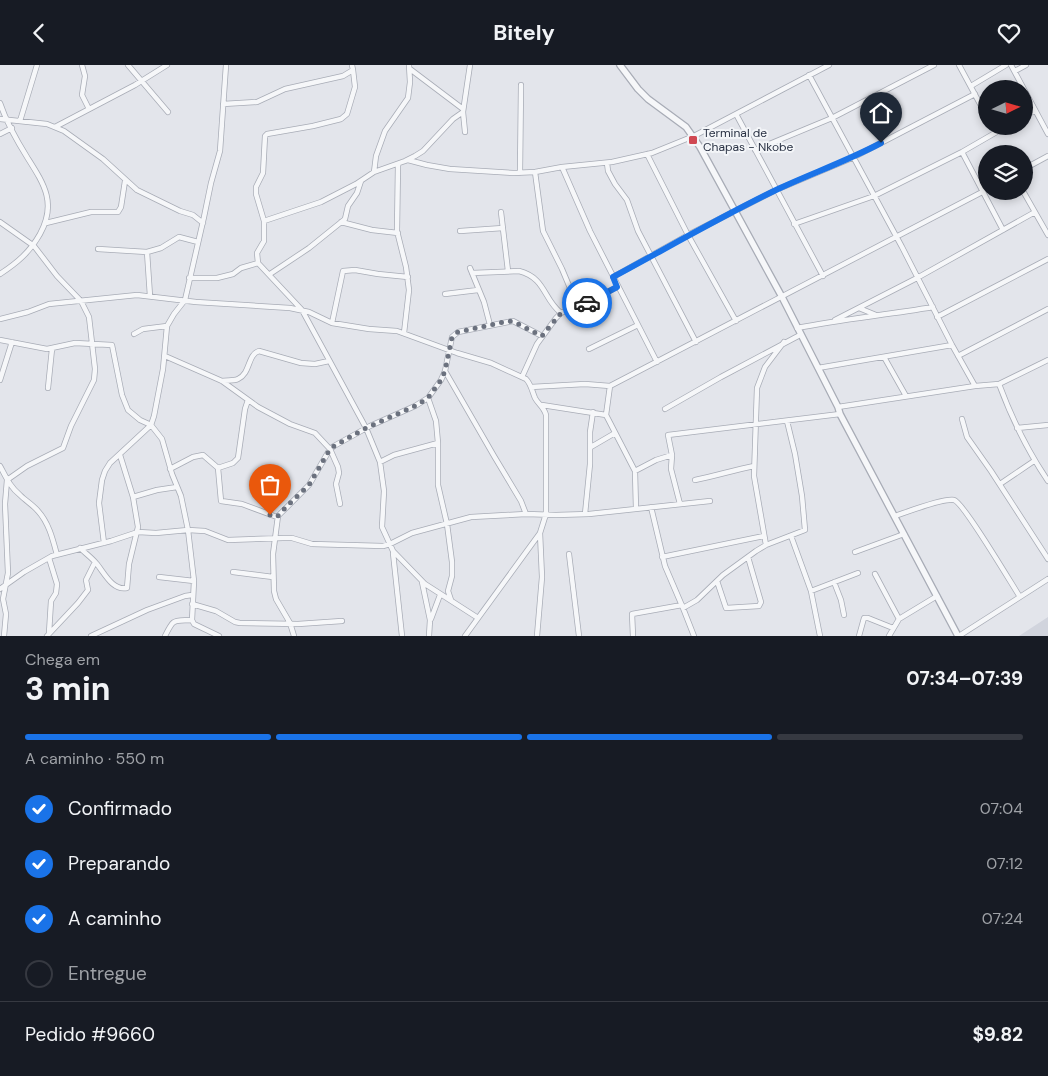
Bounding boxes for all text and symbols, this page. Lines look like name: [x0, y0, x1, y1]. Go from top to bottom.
text: Bitely: [493, 18, 555, 47]
icon: back: [25, 19, 53, 47]
icon: heart: [995, 19, 1023, 47]
north arrow: [978, 80, 1032, 135]
map controls: [978, 80, 1033, 200]
pin: [860, 92, 902, 143]
icon: home: [867, 99, 895, 127]
place label: Terminal de Chapas - Nkobe: [703, 125, 794, 155]
marker: Terminal de Chapas - Nkobe: [687, 134, 699, 146]
button: layers: [978, 145, 1033, 200]
courier: [562, 278, 612, 328]
icon: car: [573, 289, 601, 317]
pin: [249, 464, 291, 515]
icon: bag: [256, 471, 284, 499]
text: Chega em: [25, 649, 100, 670]
text: 07:34–07:39: [906, 666, 1023, 691]
text: 3 min: [25, 668, 110, 710]
text: A caminho · 550 m: [25, 748, 164, 769]
icon: check: [25, 795, 53, 823]
text: Confirmado: [68, 796, 172, 821]
text: 07:04: [980, 798, 1023, 819]
icon: check: [25, 850, 53, 878]
text: Preparando: [68, 851, 170, 876]
text: 07:12: [986, 853, 1023, 874]
icon: check: [25, 905, 53, 933]
text: A caminho: [68, 906, 161, 931]
text: 07:24: [982, 908, 1023, 929]
text: Entregue: [68, 961, 147, 986]
text: Pedido #9660: [25, 1022, 155, 1047]
text: $9.82: [972, 1022, 1023, 1047]

